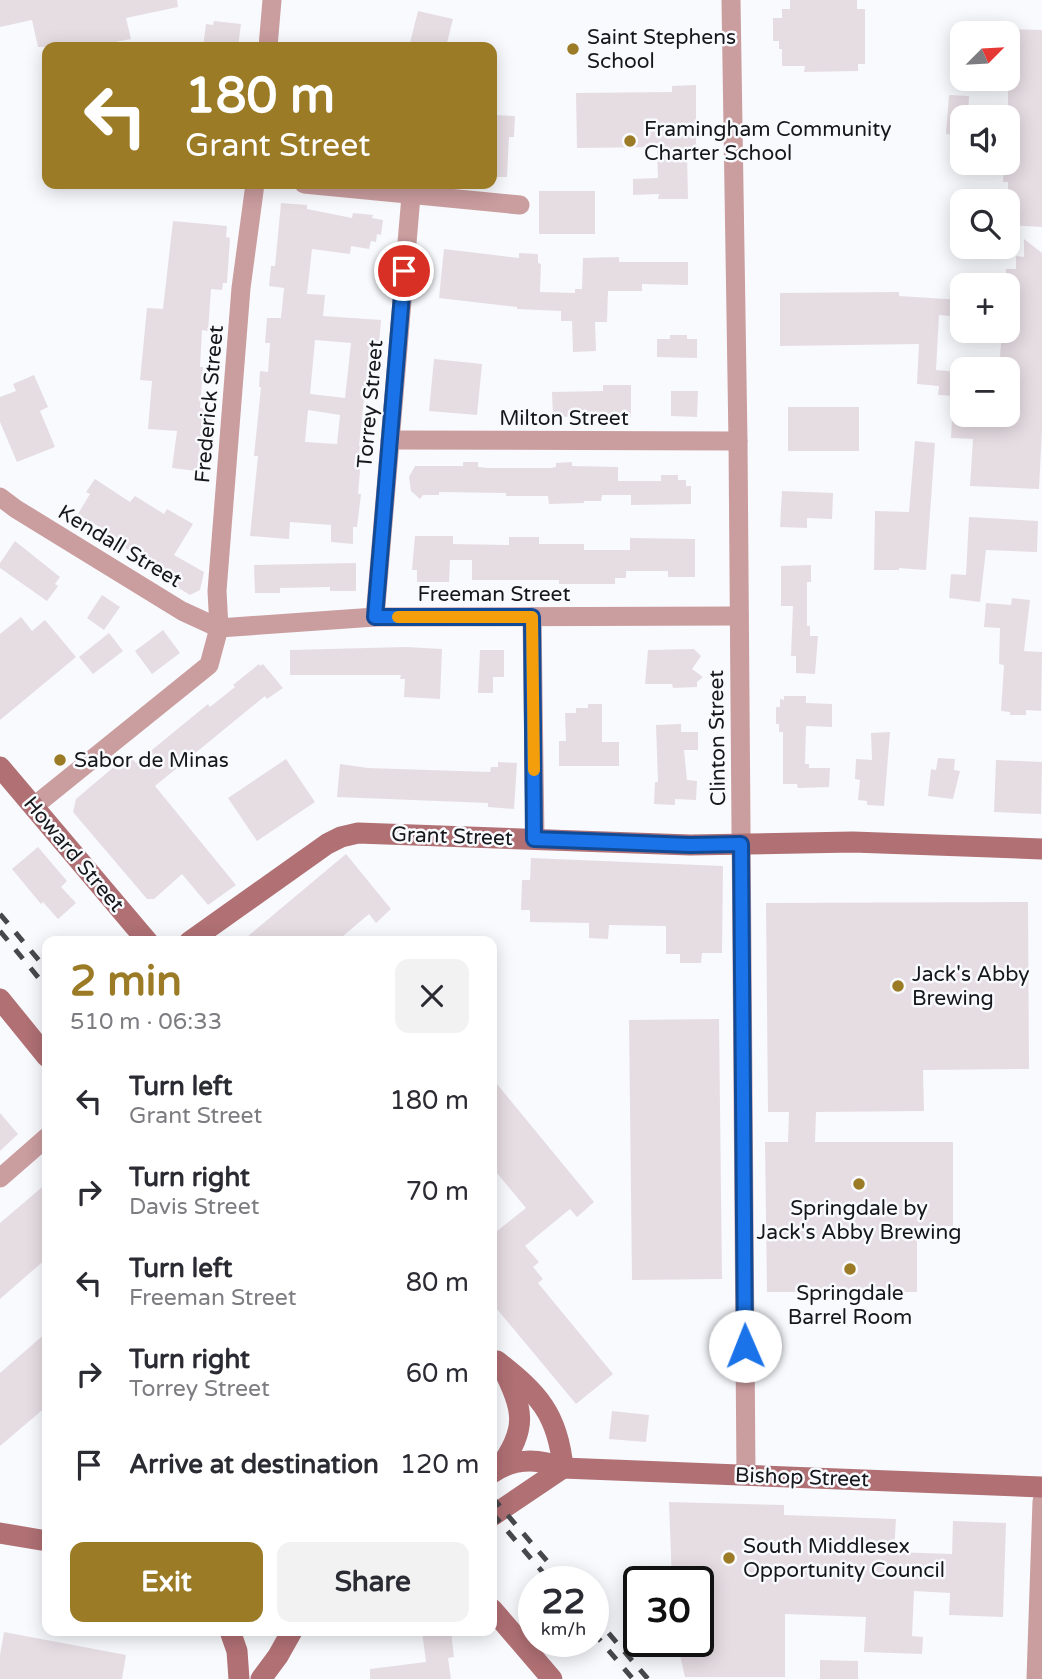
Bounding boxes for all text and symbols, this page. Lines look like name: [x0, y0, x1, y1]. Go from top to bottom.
north arrow: [950, 21, 1020, 91]
map controls: [950, 21, 1020, 427]
place label: Saint Stephens School: [587, 25, 736, 74]
marker: Saint Stephens School: [565, 41, 581, 57]
text: 180 m: [185, 67, 335, 126]
icon: left: [70, 70, 161, 161]
button: sound: [950, 105, 1020, 175]
place label: Framingham Community Charter School: [644, 117, 891, 166]
text: Grant Street: [185, 127, 371, 165]
marker: Framingham Community Charter School: [622, 133, 638, 149]
button: search: [950, 189, 1020, 259]
pin: [374, 241, 434, 301]
icon: arrive: [385, 252, 423, 290]
button: +: [950, 273, 1020, 343]
street label: Frederick Street: [190, 324, 229, 484]
street label: Torrey Street: [352, 339, 389, 469]
button: −: [950, 357, 1020, 427]
street label: Milton Street: [499, 406, 629, 431]
street label: Kendall Street: [53, 500, 186, 593]
street label: Freeman Street: [417, 582, 571, 607]
street label: Clinton Street: [704, 670, 731, 806]
place label: Sabor de Minas: [74, 748, 229, 773]
marker: Sabor de Minas: [52, 752, 68, 768]
street label: Howard Street: [18, 792, 129, 917]
street label: Grant Street: [391, 822, 513, 851]
text: 2 min: [70, 956, 182, 1007]
button: close: [395, 959, 469, 1033]
place label: Jack's Abby Brewing: [912, 962, 1030, 1011]
marker: Jack's Abby Brewing: [890, 978, 906, 994]
text: 510 m · 06:33: [70, 1008, 222, 1036]
text: Turn left: [129, 1071, 232, 1102]
icon: left: [70, 1082, 108, 1120]
text: 180 m: [389, 1085, 469, 1116]
text: Grant Street: [129, 1102, 262, 1130]
text: Turn right: [129, 1162, 250, 1193]
icon: right: [70, 1173, 108, 1211]
text: 70 m: [406, 1176, 469, 1207]
marker: Springdale by Jack's Abby Brewing: [851, 1176, 867, 1192]
text: Davis Street: [129, 1193, 259, 1221]
place label: Springdale by Jack's Abby Brewing: [757, 1196, 961, 1245]
text: Turn left: [129, 1253, 232, 1284]
marker: Springdale Barrel Room: [842, 1261, 858, 1277]
icon: left: [70, 1264, 108, 1302]
text: 80 m: [406, 1267, 469, 1298]
place label: Springdale Barrel Room: [788, 1281, 912, 1330]
text: Freeman Street: [129, 1284, 297, 1312]
position arrow: [708, 1309, 782, 1383]
text: Turn right: [129, 1344, 250, 1375]
icon: right: [70, 1355, 108, 1393]
text: 60 m: [406, 1358, 469, 1389]
text: Torrey Street: [129, 1375, 270, 1403]
icon: arrive: [70, 1446, 108, 1484]
text: Arrive at destination: [129, 1449, 379, 1480]
text: 120 m: [400, 1449, 479, 1480]
street label: Bishop Street: [735, 1463, 869, 1492]
place label: South Middlesex Opportunity Council: [743, 1534, 945, 1583]
button: Exit: [70, 1542, 263, 1622]
button: Share: [277, 1542, 469, 1622]
marker: South Middlesex Opportunity Council: [721, 1550, 737, 1566]
speed limit sign: 30: [623, 1566, 714, 1657]
text: 22: [542, 1581, 585, 1623]
text: km/h: [541, 1618, 586, 1640]

